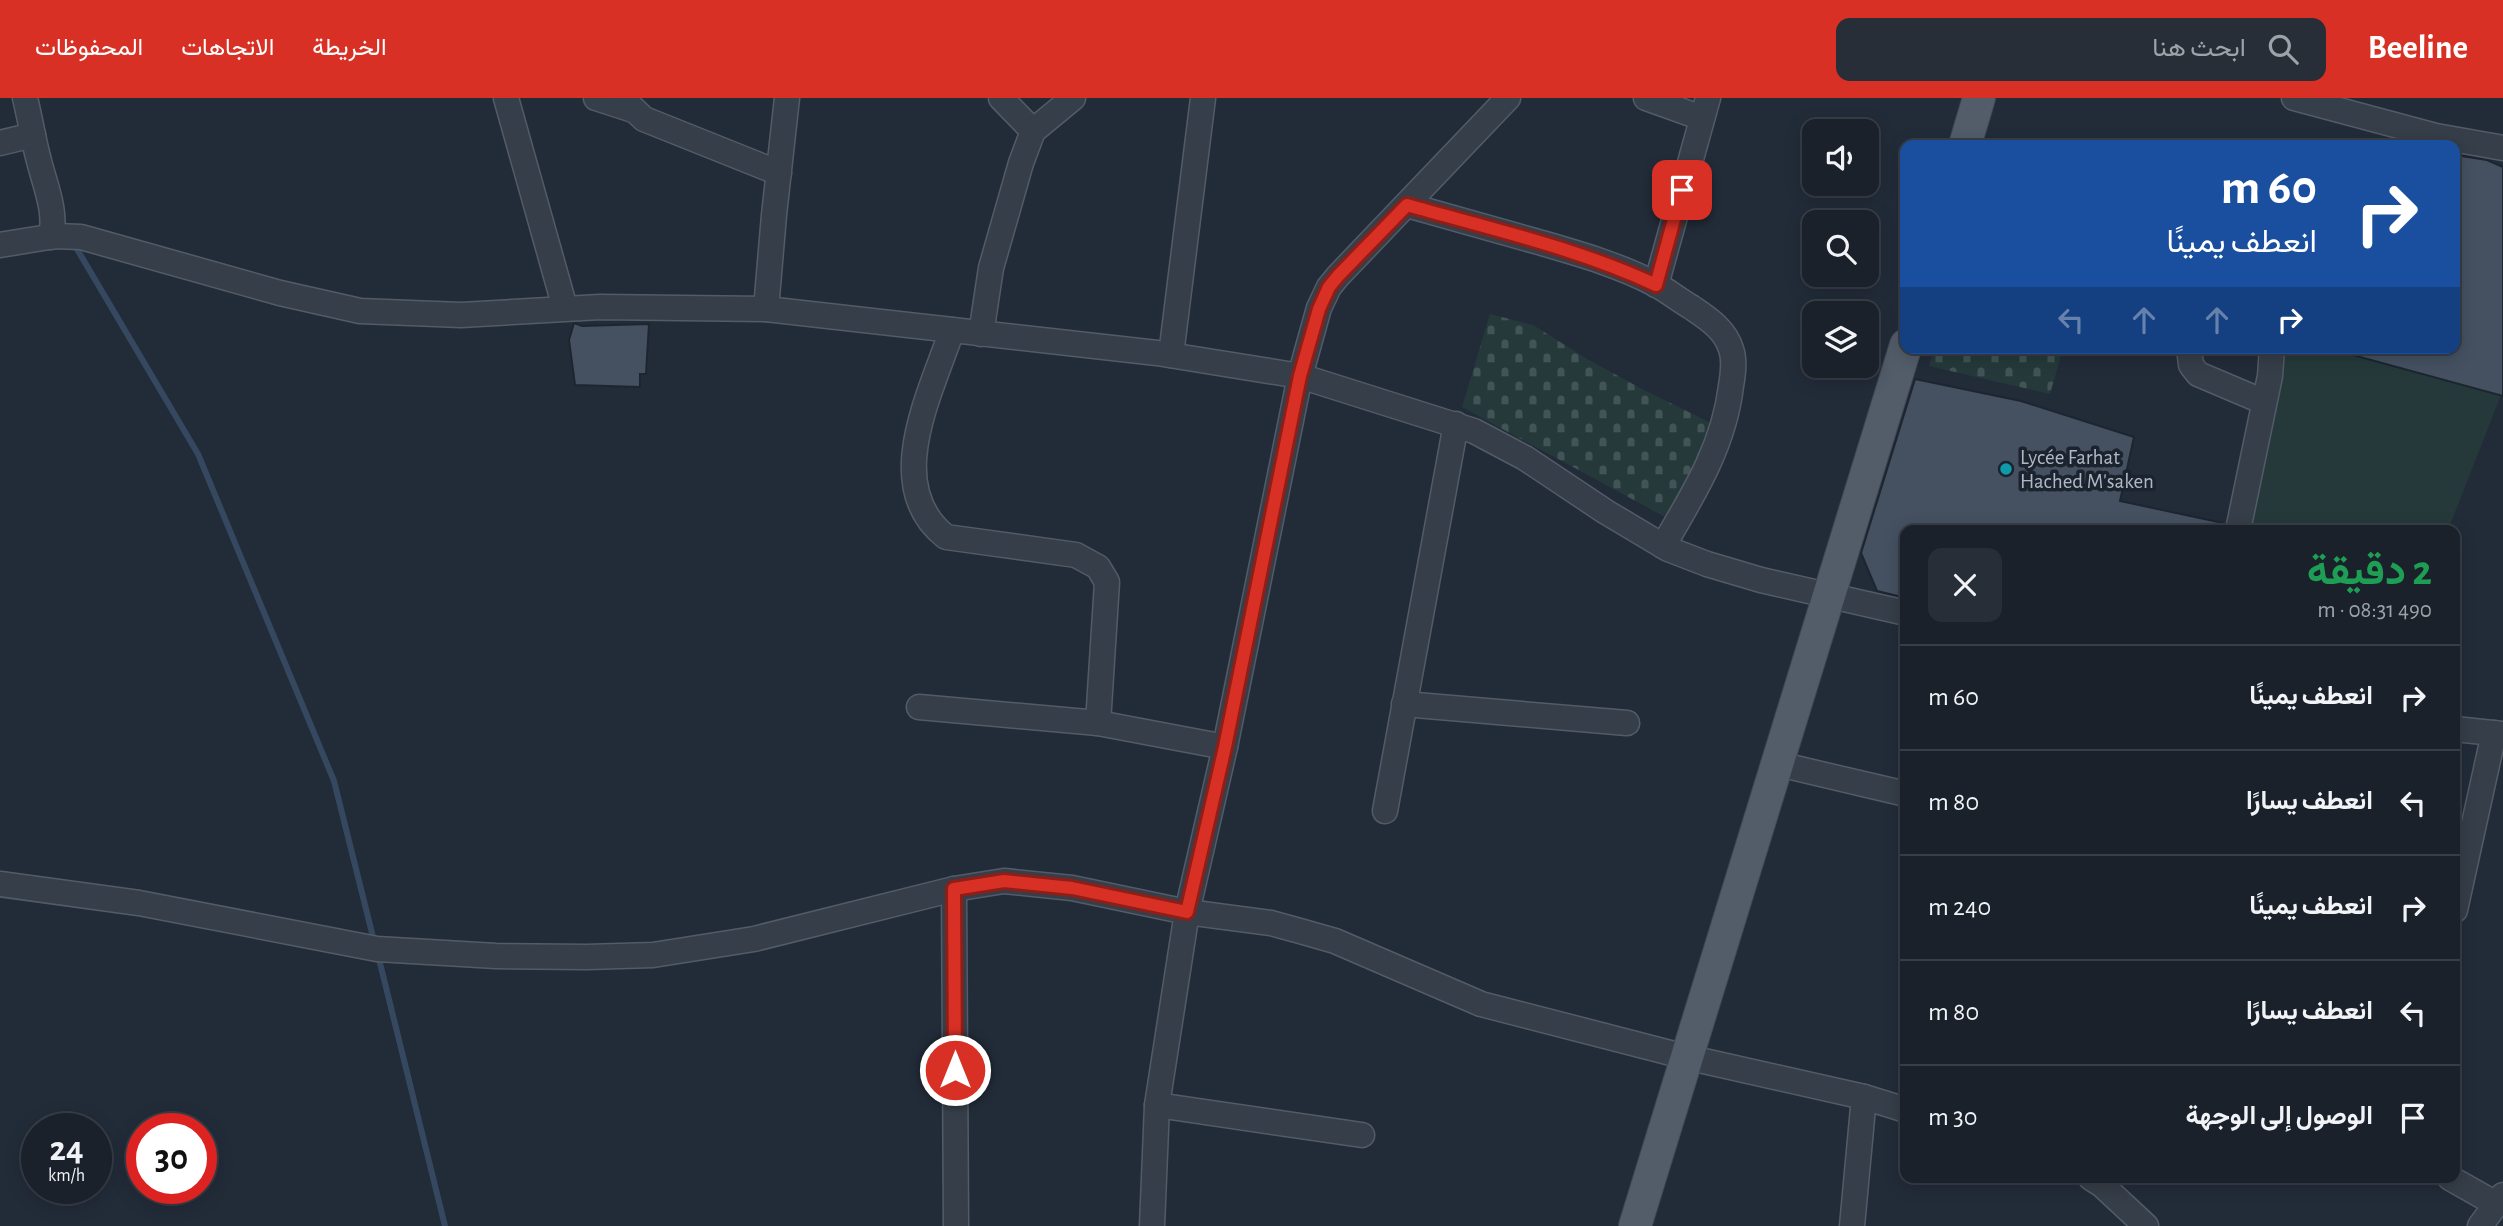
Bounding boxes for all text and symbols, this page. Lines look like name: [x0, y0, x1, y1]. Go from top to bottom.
search box: [1836, 18, 2326, 81]
icon: search: [2264, 30, 2302, 68]
text: Beeline: [2368, 32, 2468, 65]
text: ابحث هنا: [2152, 35, 2246, 61]
text: المحفوظات: [35, 36, 143, 60]
text: الاتجاهات: [181, 36, 274, 60]
text: الخريطة: [312, 36, 387, 60]
map controls: [1802, 119, 1879, 378]
button: sound: [1802, 119, 1879, 196]
pin: [1652, 160, 1712, 220]
text: 60 m: [2221, 164, 2317, 213]
icon: right: [2341, 168, 2432, 259]
icon: arrive: [1663, 171, 1701, 209]
button: search: [1802, 210, 1879, 287]
text: انعطف يمينًا: [2166, 226, 2317, 258]
button: layers: [1802, 301, 1879, 378]
icon: left: [2052, 301, 2090, 339]
icon: ahead: [2125, 301, 2163, 339]
icon: ahead: [2198, 301, 2236, 339]
icon: right: [2271, 301, 2309, 339]
place label: Lycée Farhat Hached M'saken: [2020, 447, 2154, 492]
marker: Lycée Farhat Hached M'saken: [1998, 461, 2014, 477]
button: close: [1928, 548, 2002, 622]
text: 2 دقيقة: [2307, 550, 2432, 592]
text: 490 m · 08:31: [2317, 599, 2432, 622]
icon: right: [2394, 679, 2432, 717]
text: انعطف يمينًا: [2249, 683, 2373, 709]
text: 60 m: [1928, 684, 1979, 710]
icon: left: [2394, 784, 2432, 822]
text: انعطف يسارًا: [2246, 788, 2373, 814]
text: 80 m: [1928, 789, 1979, 815]
icon: right: [2394, 889, 2432, 927]
text: انعطف يمينًا: [2249, 893, 2373, 919]
text: 240 m: [1928, 894, 1991, 920]
icon: left: [2394, 994, 2432, 1032]
text: انعطف يسارًا: [2246, 998, 2373, 1024]
text: 80 m: [1928, 999, 1979, 1025]
position arrow: [918, 1033, 992, 1107]
icon: arrive: [2394, 1099, 2432, 1137]
text: الوصول إلى الوجهة: [2185, 1103, 2373, 1129]
text: 30 m: [1928, 1104, 1978, 1130]
speed limit sign: 30: [126, 1113, 217, 1204]
text: 24: [49, 1132, 84, 1167]
text: km/h: [48, 1167, 85, 1185]

